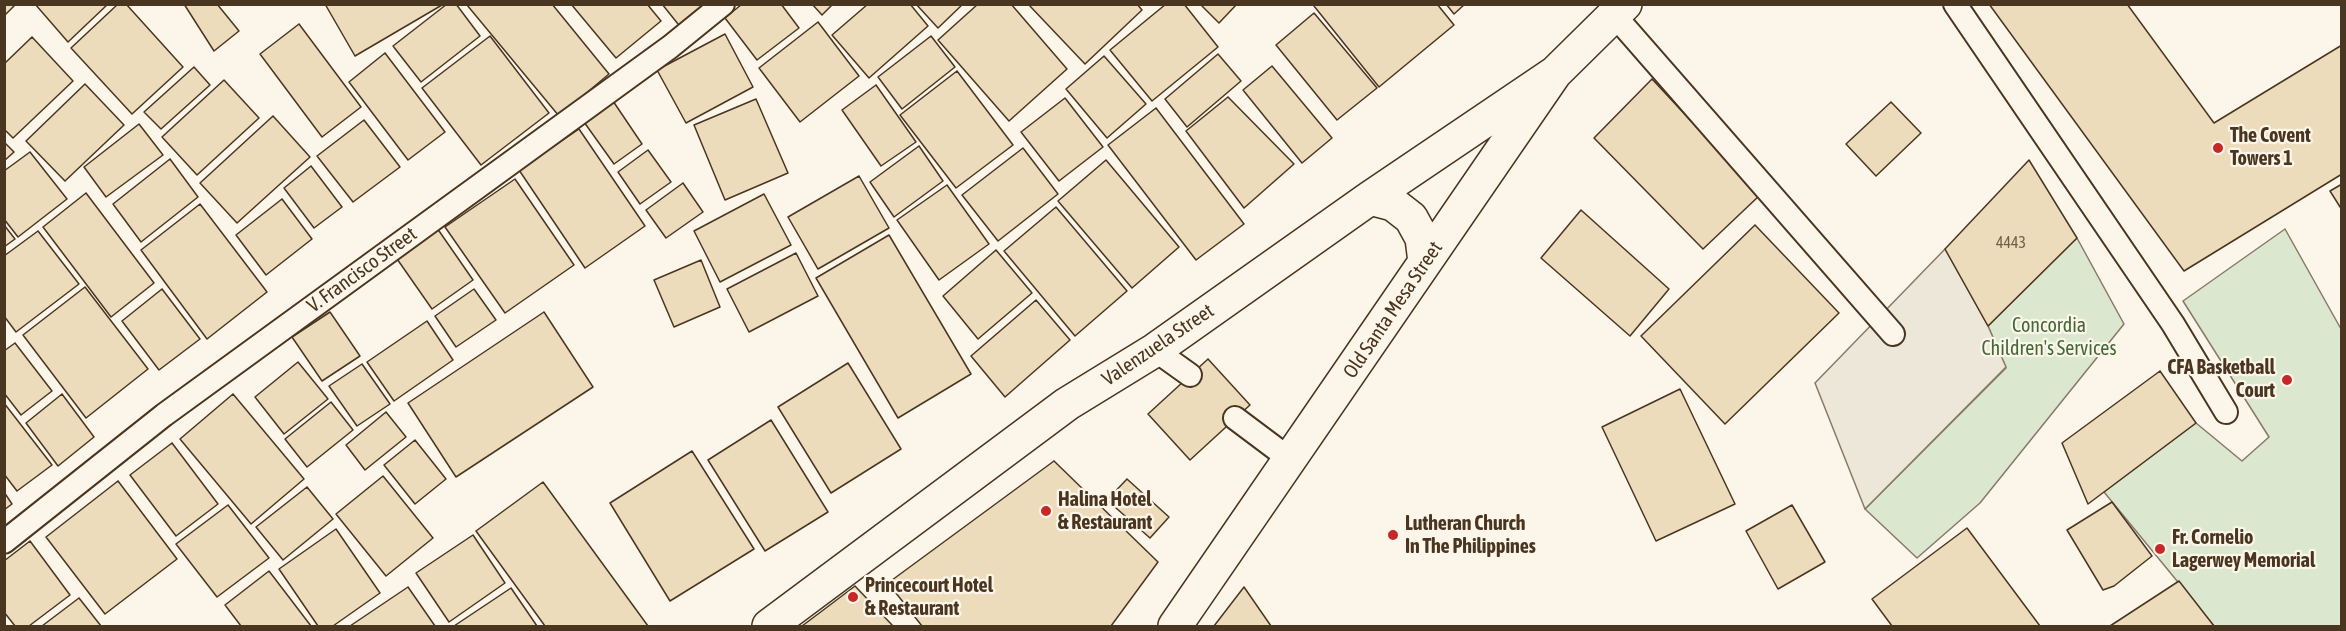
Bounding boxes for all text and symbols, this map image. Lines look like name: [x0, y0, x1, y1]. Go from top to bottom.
place label: The Covent Towers 1: [2230, 124, 2311, 171]
marker: The Covent Towers 1: [2211, 141, 2225, 155]
street label: V. Francisco Street: [302, 222, 422, 318]
house number: 4443: [1996, 233, 2026, 253]
street label: Old Santa Mesa Street: [1338, 237, 1448, 383]
street label: Valenzuela Street: [1098, 299, 1218, 391]
park label: Concordia Children's Services: [1982, 314, 2116, 361]
place label: CFA Basketball Court: [2167, 356, 2275, 403]
marker: CFA Basketball Court: [2280, 373, 2294, 387]
place label: Halina Hotel & Restaurant: [1058, 488, 1152, 535]
marker: Halina Hotel & Restaurant: [1039, 504, 1053, 518]
place label: Lutheran Church In The Philippines: [1405, 512, 1536, 559]
place label: Fr. Cornelio Lagerwey Memorial: [2172, 526, 2315, 573]
marker: Lutheran Church In The Philippines: [1386, 528, 1400, 542]
marker: Fr. Cornelio Lagerwey Memorial: [2153, 542, 2167, 556]
place label: Princecourt Hotel & Restaurant: [865, 574, 993, 621]
marker: Princecourt Hotel & Restaurant: [846, 590, 860, 604]

